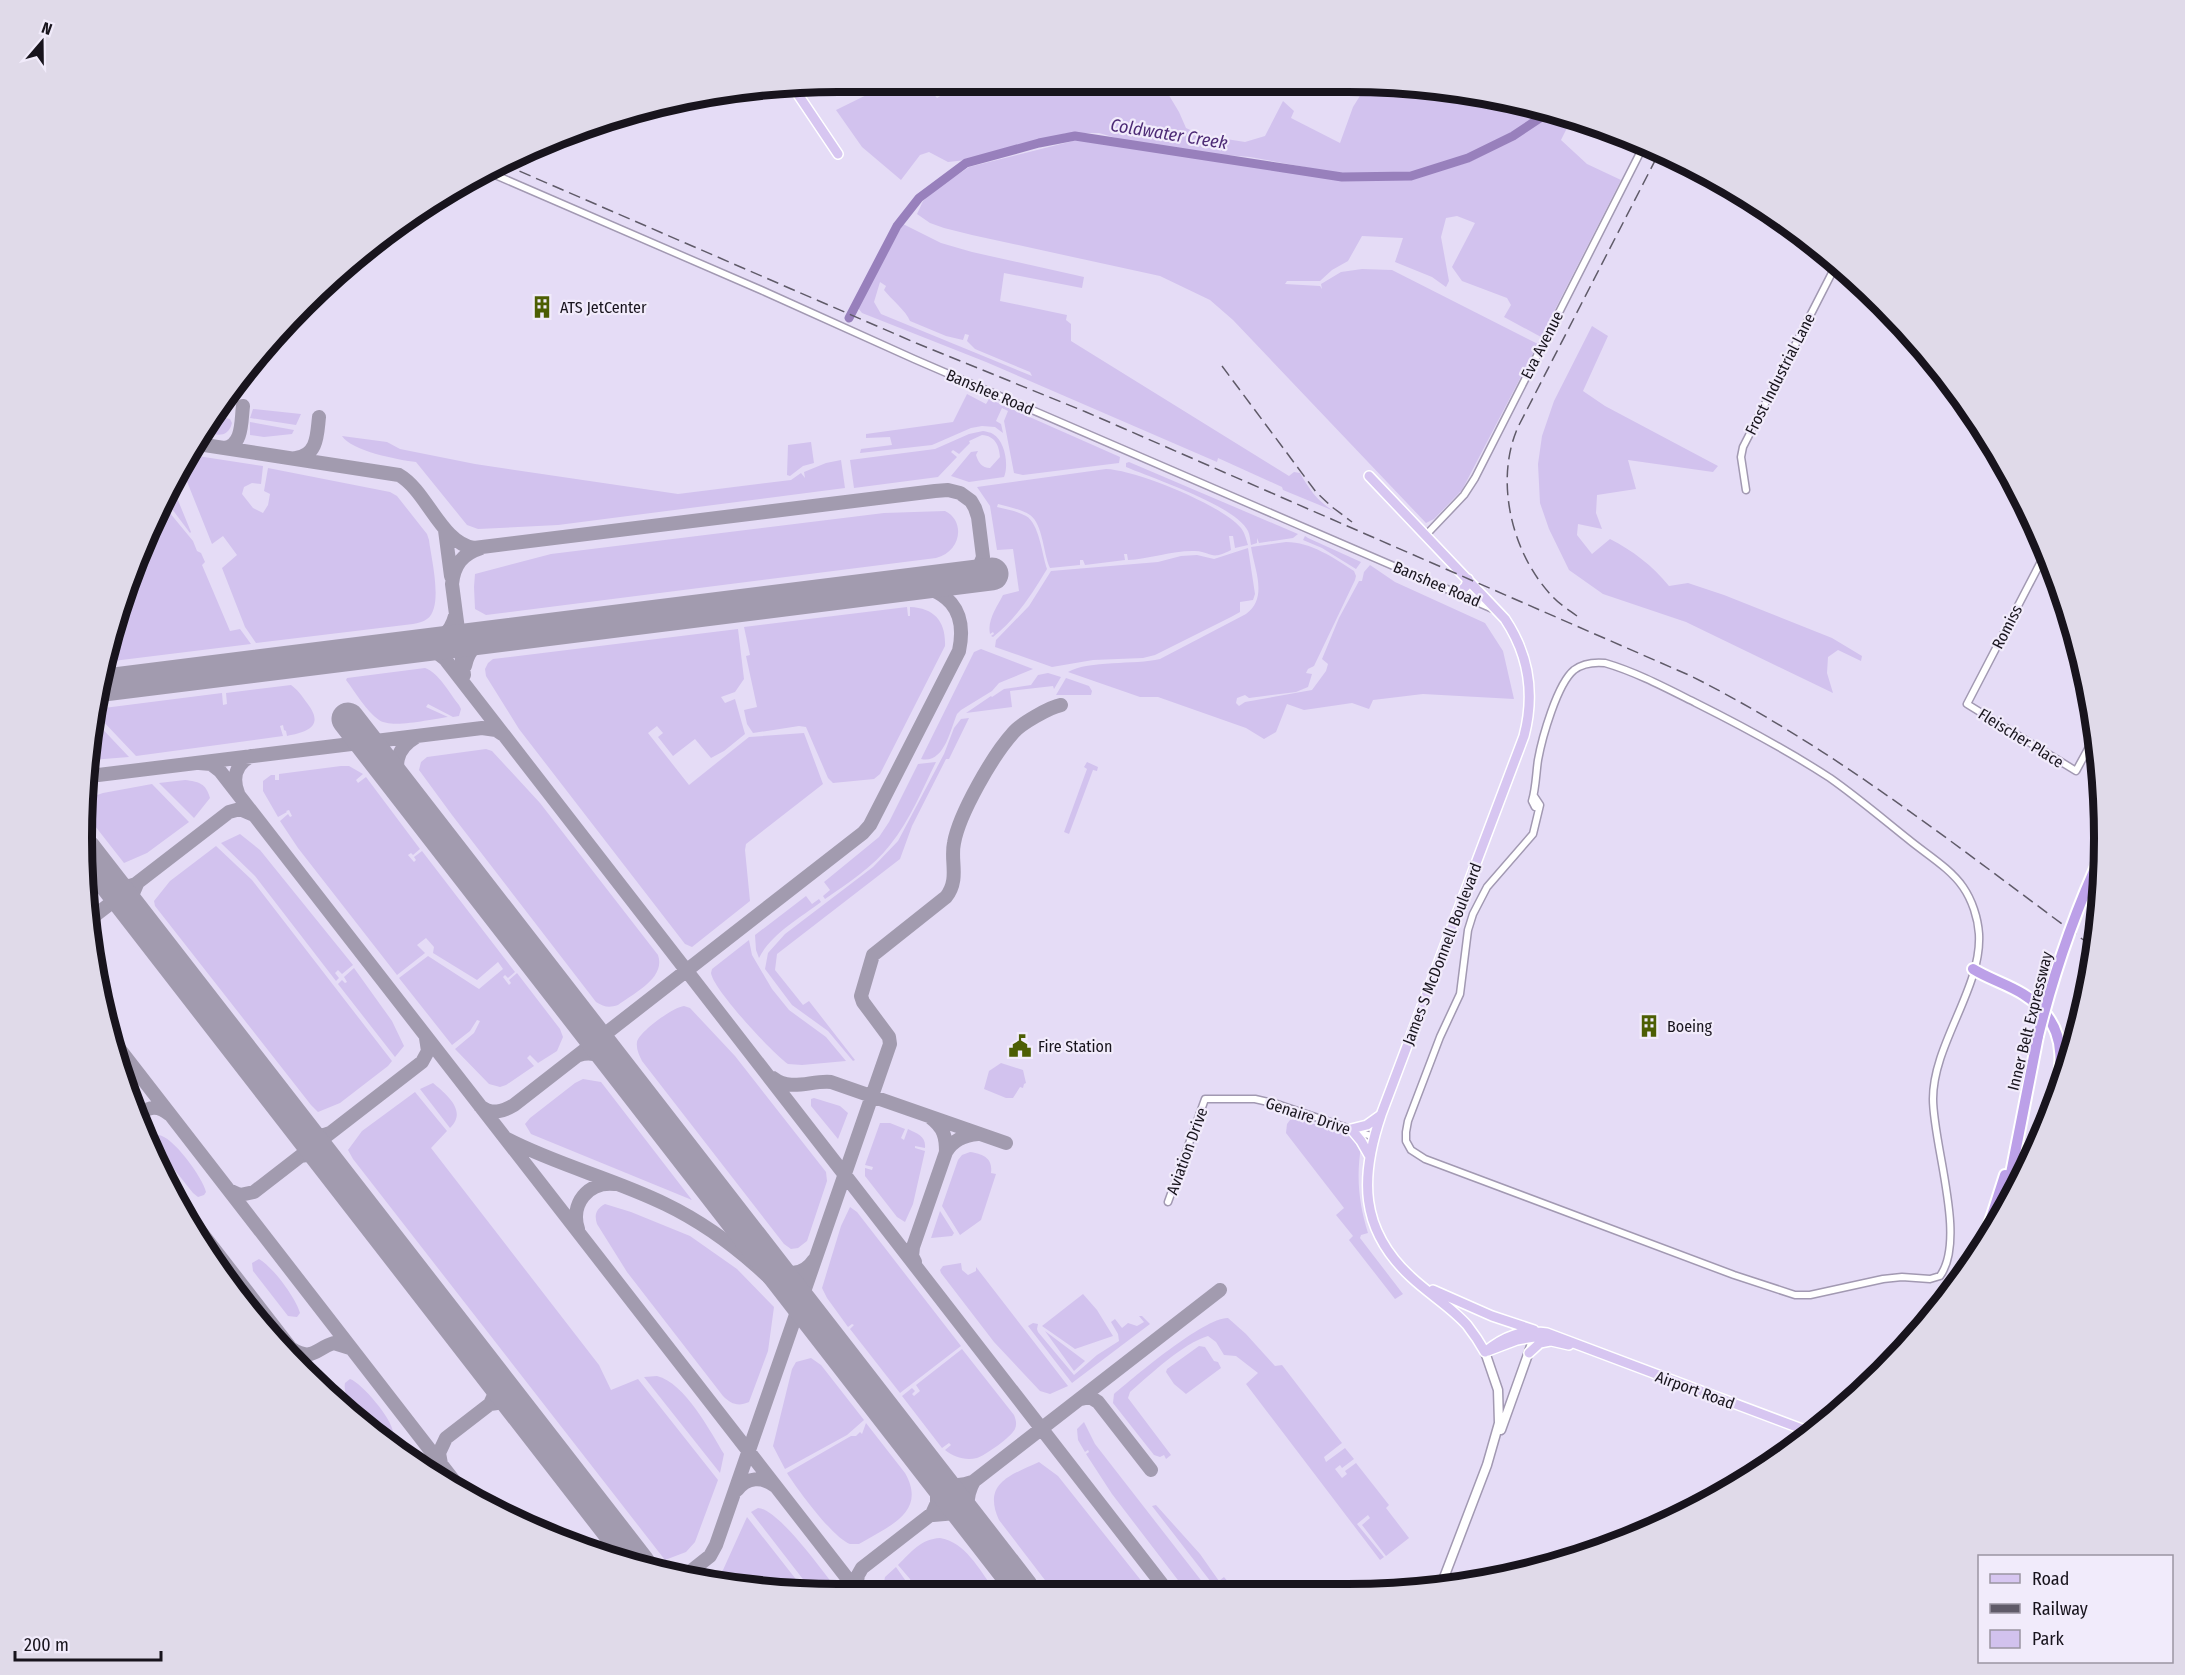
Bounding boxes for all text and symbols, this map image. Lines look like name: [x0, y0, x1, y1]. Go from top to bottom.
north arrow: [12, 12, 72, 72]
text: N: [39, 18, 55, 39]
water label: Coldwater Creek: [1109, 114, 1229, 154]
building icon: ATS JetCenter: [529, 294, 555, 320]
place label: ATS JetCenter: [560, 298, 647, 317]
street label: Eva Avenue: [1517, 308, 1567, 382]
street label: Frost Industrial Lane: [1741, 310, 1819, 438]
street label: Banshee Road: [943, 365, 1037, 419]
street label: Banshee Road: [1390, 557, 1484, 611]
street label: Romiss: [1988, 602, 2026, 652]
street label: Fleischer Place: [1975, 704, 2067, 772]
street label: James S McDonnell Boulevard: [1398, 860, 1486, 1048]
street label: Inner Belt Expressway: [2004, 949, 2057, 1093]
building icon: Boeing: [1636, 1013, 1662, 1039]
place label: Boeing: [1667, 1017, 1713, 1036]
public building icon: Fire Station: [1007, 1033, 1033, 1059]
place label: Fire Station: [1038, 1037, 1112, 1056]
street label: Genaire Drive: [1263, 1093, 1353, 1139]
street label: Aviation Drive: [1162, 1105, 1212, 1197]
street label: Airport Road: [1653, 1367, 1737, 1413]
legend: [1978, 1555, 2173, 1663]
text: Road: [2032, 1568, 2069, 1590]
text: Railway: [2032, 1598, 2088, 1620]
scale bar: [15, 1624, 160, 1662]
text: Park: [2032, 1628, 2065, 1650]
text: 200 m: [24, 1634, 69, 1656]

